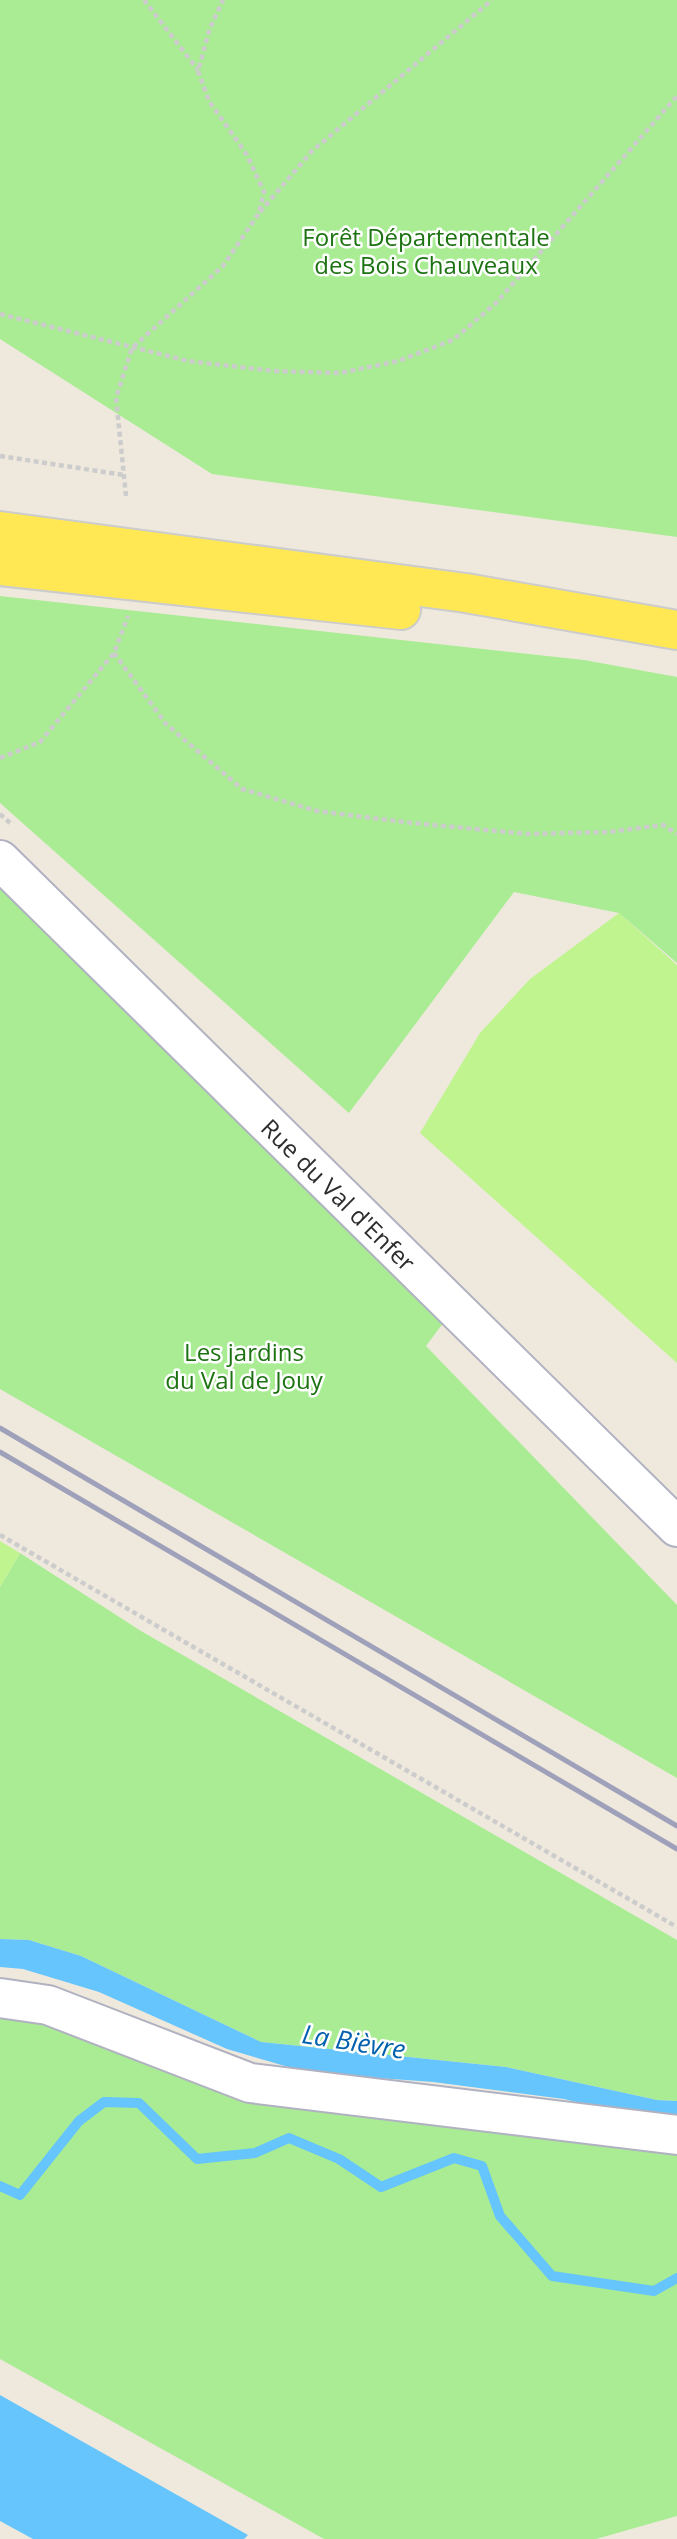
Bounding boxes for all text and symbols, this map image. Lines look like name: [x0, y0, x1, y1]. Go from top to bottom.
park label: Forêt Départementale des Bois Chauveaux: [302, 220, 550, 281]
street label: Rue du Val d'Enfer: [255, 1111, 424, 1278]
park label: Les jardins du Val de Jouy: [165, 1335, 324, 1396]
water label: La Bièvre: [300, 2015, 408, 2067]

